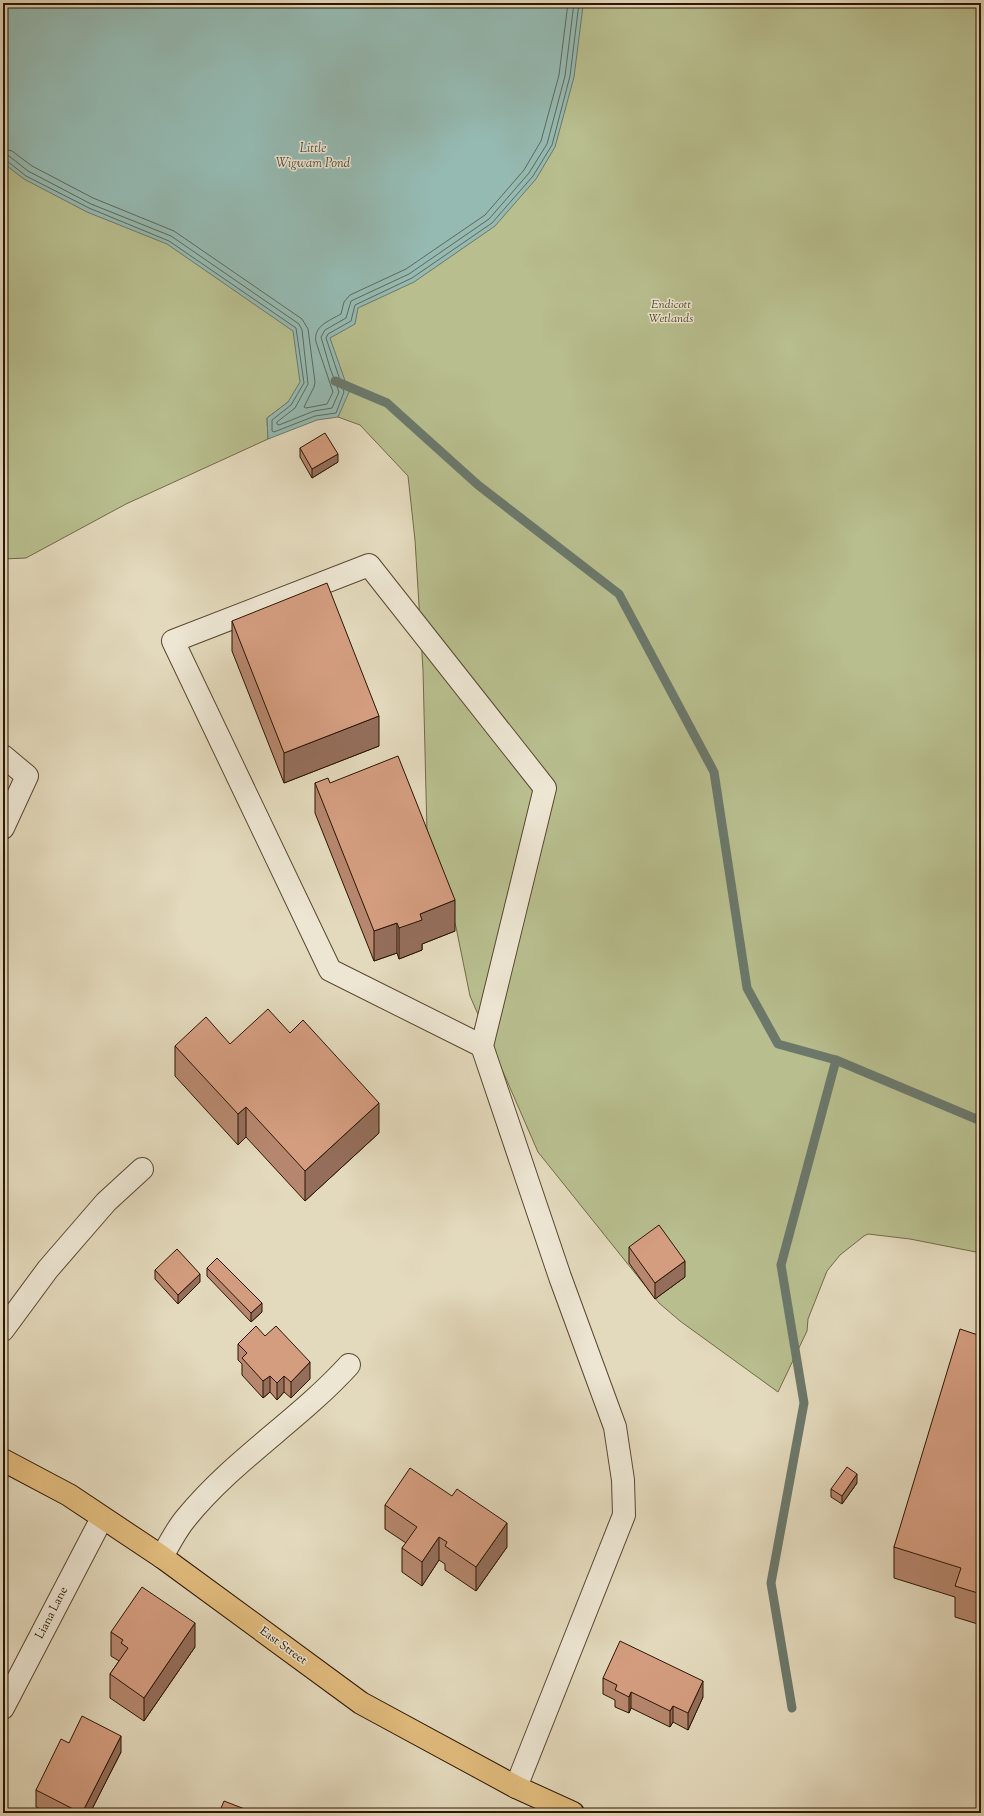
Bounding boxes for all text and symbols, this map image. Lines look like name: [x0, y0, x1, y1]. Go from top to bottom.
water label: Little Wigwam Pond: [276, 140, 351, 173]
park label: Endicott Wetlands: [649, 296, 693, 328]
street label: Liana Lane: [31, 1583, 73, 1642]
street label: East Street: [255, 1623, 311, 1669]

